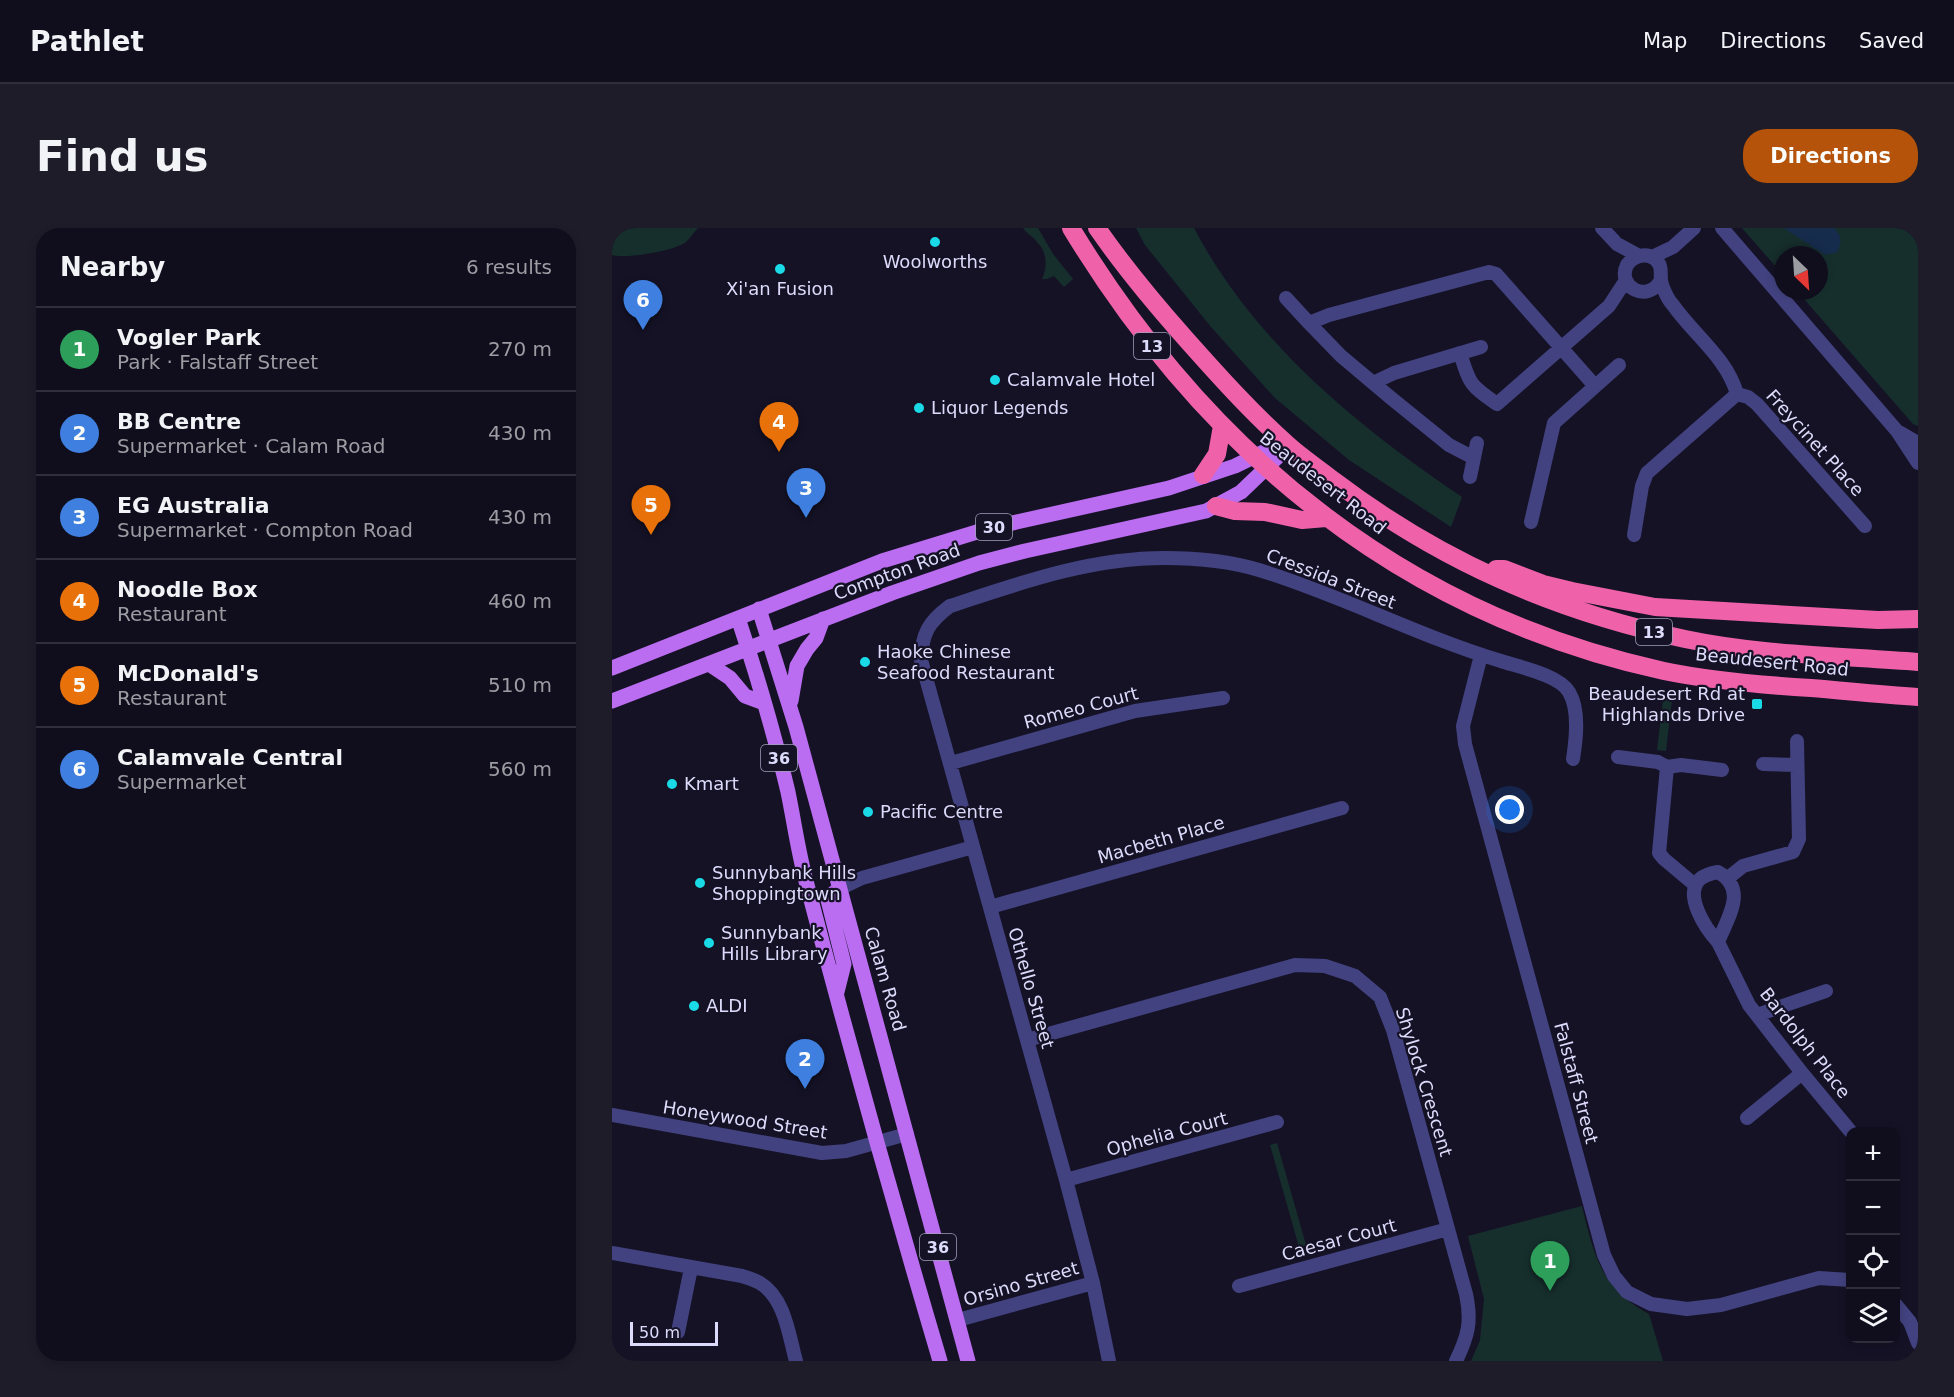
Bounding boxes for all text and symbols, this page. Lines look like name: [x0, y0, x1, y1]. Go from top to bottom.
text: Pathlet: [30, 25, 144, 58]
text: Map: [1643, 29, 1687, 53]
text: Directions: [1720, 29, 1826, 53]
text: Saved: [1859, 29, 1924, 53]
button: Directions: [1743, 129, 1918, 183]
text: Find us: [36, 132, 209, 181]
marker: Woolworths: [928, 235, 942, 249]
north arrow: [1774, 246, 1828, 300]
place label: Woolworths: [883, 251, 987, 272]
text: Nearby: [60, 252, 165, 282]
text: 6 results: [466, 255, 552, 279]
marker: Xi'an Fusion: [773, 262, 787, 276]
place label: Xi'an Fusion: [726, 278, 834, 299]
pin: 6: [624, 280, 663, 330]
text: Vogler Park: [117, 325, 261, 350]
road number: 13: [1134, 333, 1170, 359]
text: 1: [73, 337, 86, 361]
text: 270 m: [488, 337, 552, 361]
text: Park · Falstaff Street: [117, 350, 318, 374]
place label: Calamvale Hotel: [1007, 369, 1155, 390]
marker: Calamvale Hotel: [988, 373, 1002, 387]
street label: Freycinet Place: [1762, 385, 1869, 500]
place label: Liquor Legends: [931, 397, 1069, 418]
marker: Liquor Legends: [912, 401, 926, 415]
pin: 4: [760, 402, 798, 452]
text: BB Centre: [117, 409, 241, 434]
text: 2: [73, 421, 86, 445]
text: 430 m: [488, 421, 552, 445]
street label: Beaudesert Road: [1256, 427, 1391, 538]
text: Supermarket · Calam Road: [117, 434, 385, 458]
pin: 3: [786, 468, 826, 518]
pin: 5: [632, 486, 670, 535]
text: EG Australia: [117, 493, 270, 518]
text: 3: [73, 505, 86, 529]
text: 430 m: [488, 505, 552, 529]
road number: 30: [976, 514, 1012, 540]
text: Supermarket · Compton Road: [117, 518, 413, 542]
street label: Compton Road: [831, 539, 963, 604]
street label: Cressida Street: [1263, 544, 1399, 613]
text: Noodle Box: [117, 577, 258, 602]
text: 4: [73, 589, 86, 613]
text: 460 m: [488, 589, 552, 613]
text: Restaurant: [117, 602, 227, 626]
road number: 13: [1636, 619, 1672, 645]
place label: Haoke Chinese Seafood Restaurant: [877, 641, 1055, 683]
street label: Beaudesert Road: [1694, 643, 1850, 680]
marker: Haoke Chinese Seafood Restaurant: [858, 655, 872, 669]
text: McDonald's: [117, 661, 259, 686]
text: 5: [73, 673, 86, 697]
text: 510 m: [488, 673, 552, 697]
street label: Romeo Court: [1021, 682, 1140, 733]
place label: Beaudesert Rd at Highlands Drive: [1588, 683, 1745, 725]
text: Restaurant: [117, 686, 227, 710]
marker: Beaudesert Rd at Highlands Drive: [1750, 697, 1764, 711]
text: Calamvale Central: [117, 745, 343, 770]
road number: 36: [761, 745, 797, 771]
text: 6: [73, 757, 86, 781]
text: 560 m: [488, 757, 552, 781]
text: Supermarket: [117, 770, 246, 794]
place label: Kmart: [684, 773, 739, 794]
marker: Kmart: [665, 777, 679, 791]
your location: [1495, 795, 1524, 824]
place label: Pacific Centre: [880, 801, 1003, 822]
marker: Pacific Centre: [861, 805, 875, 819]
street label: Macbeth Place: [1095, 811, 1227, 868]
place label: Sunnybank Hills Shoppingtown: [712, 862, 856, 904]
marker: Sunnybank Hills Shoppingtown: [693, 876, 707, 890]
place label: Sunnybank Hills Library: [721, 922, 828, 964]
street label: Calam Road: [860, 924, 910, 1034]
street label: Othello Street: [1004, 925, 1059, 1051]
marker: Sunnybank Hills Library: [702, 936, 716, 950]
street label: Bardolph Place: [1756, 983, 1855, 1102]
place label: ALDI: [706, 995, 748, 1016]
marker: ALDI: [687, 999, 701, 1013]
street label: Shylock Crescent: [1392, 1005, 1457, 1159]
street label: Falstaff Street: [1550, 1020, 1603, 1146]
pin: 2: [786, 1040, 824, 1089]
street label: Honeywood Street: [661, 1096, 829, 1143]
street label: Ophelia Court: [1104, 1107, 1230, 1160]
map controls: [1846, 1127, 1900, 1343]
button: +: [1846, 1127, 1900, 1181]
button: −: [1846, 1181, 1900, 1235]
street label: Caesar Court: [1279, 1214, 1398, 1265]
road number: 36: [920, 1234, 956, 1260]
button: locate: [1846, 1235, 1900, 1289]
pin: 1: [1530, 1242, 1570, 1291]
street label: Orsino Street: [961, 1257, 1081, 1310]
button: layers: [1846, 1289, 1900, 1343]
scale bar: [630, 1319, 718, 1346]
text: 50 m: [639, 1323, 680, 1342]

